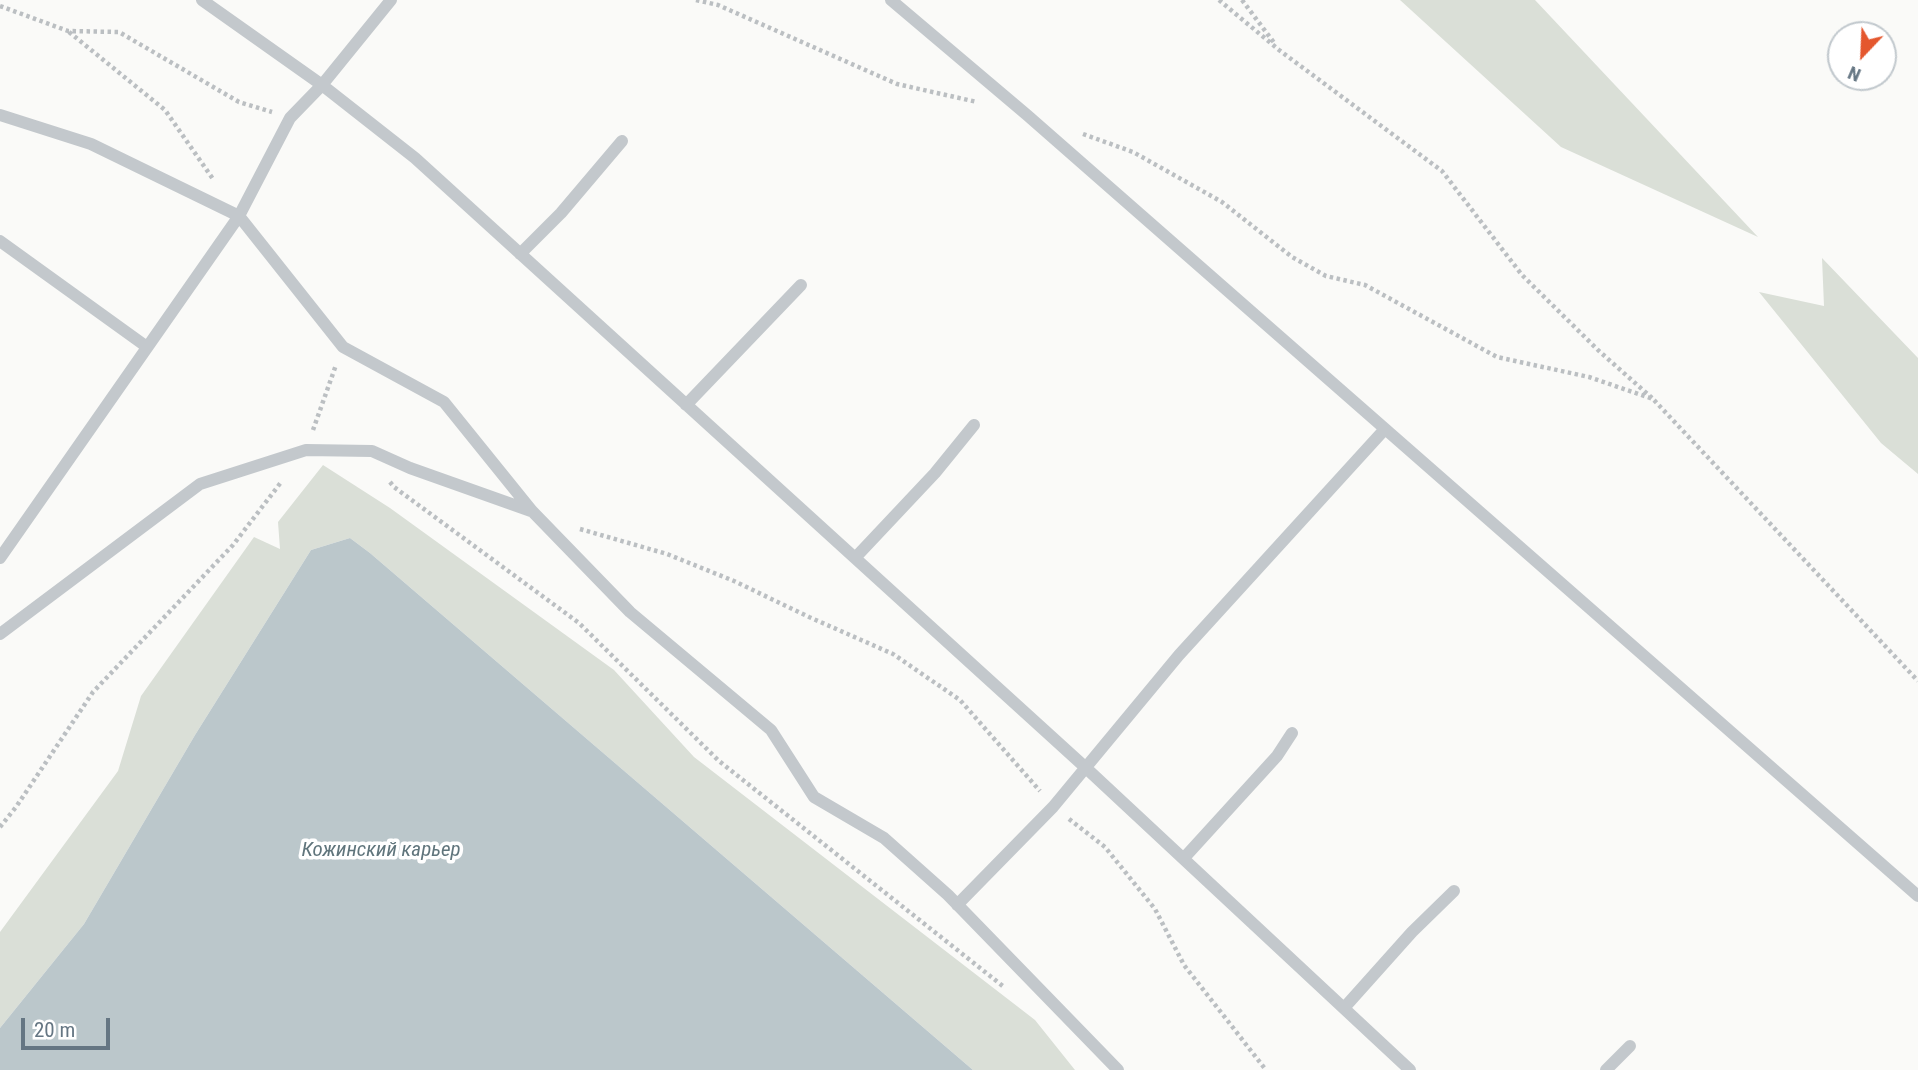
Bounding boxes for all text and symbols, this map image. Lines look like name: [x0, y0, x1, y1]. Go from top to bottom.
north arrow: [1827, 21, 1897, 91]
text: N: [1845, 61, 1864, 87]
water label: Кожинский карьер: [301, 838, 461, 864]
scale bar: [24, 1004, 114, 1048]
text: 20 m: [34, 1018, 75, 1042]

